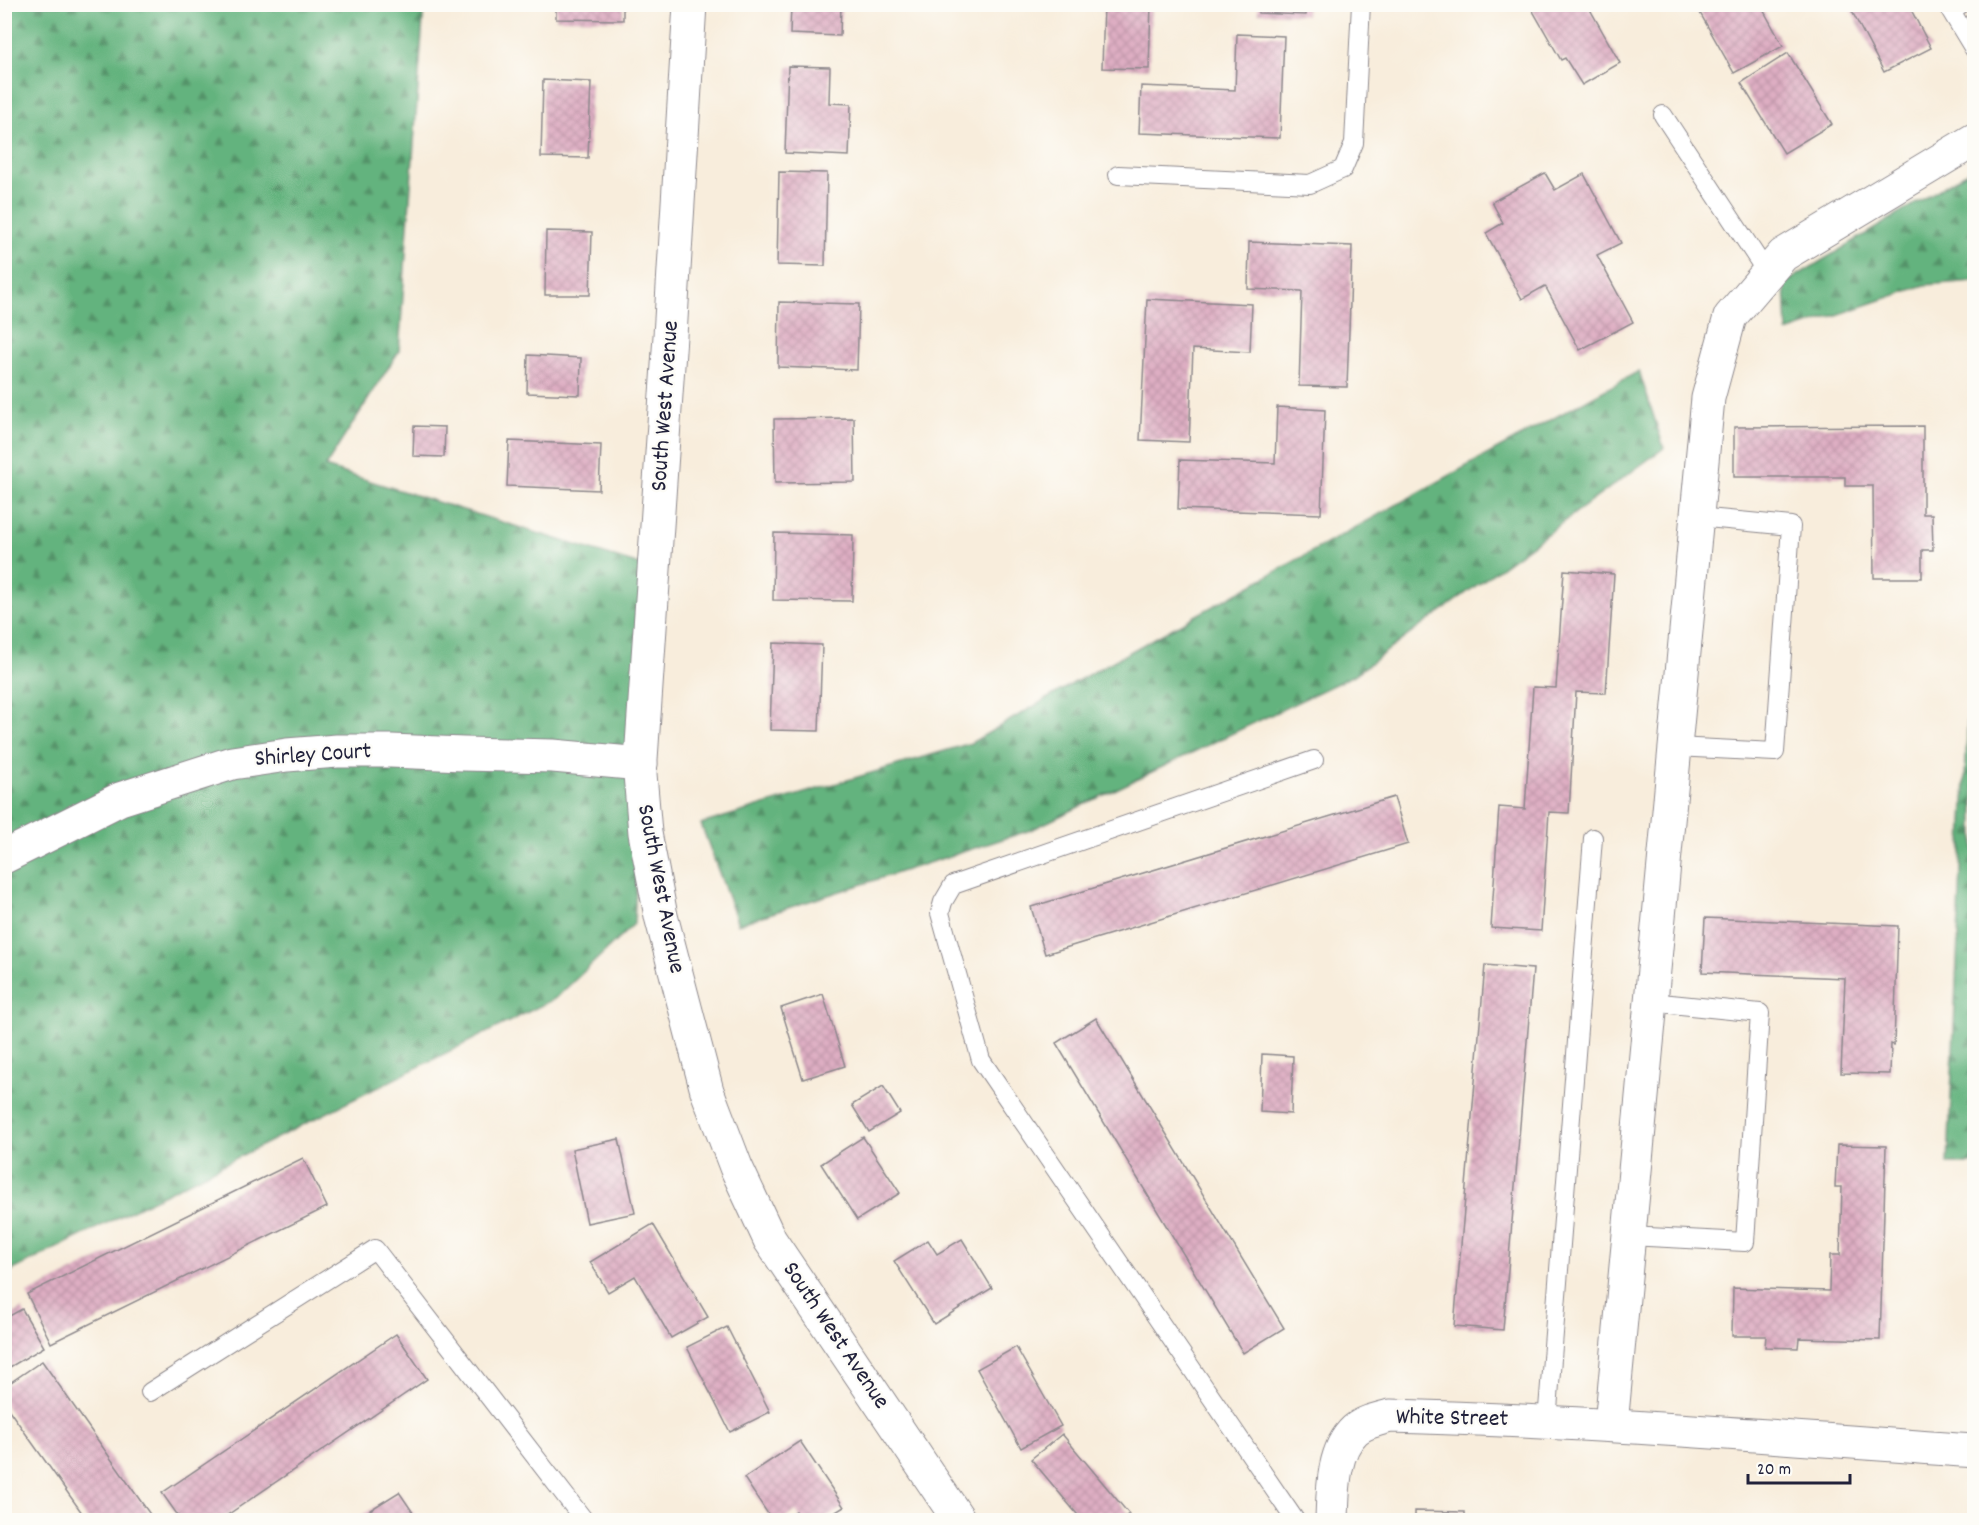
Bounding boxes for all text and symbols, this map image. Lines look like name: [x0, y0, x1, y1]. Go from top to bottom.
street label: South West Avenue: [643, 319, 689, 493]
street label: Shirley Court: [253, 735, 373, 777]
street label: South West Avenue: [627, 802, 693, 976]
street label: South West Avenue: [773, 1255, 897, 1417]
street label: White Street: [1396, 1401, 1509, 1437]
scale bar: [1748, 1447, 1850, 1485]
text: 20 m: [1757, 1458, 1791, 1483]

